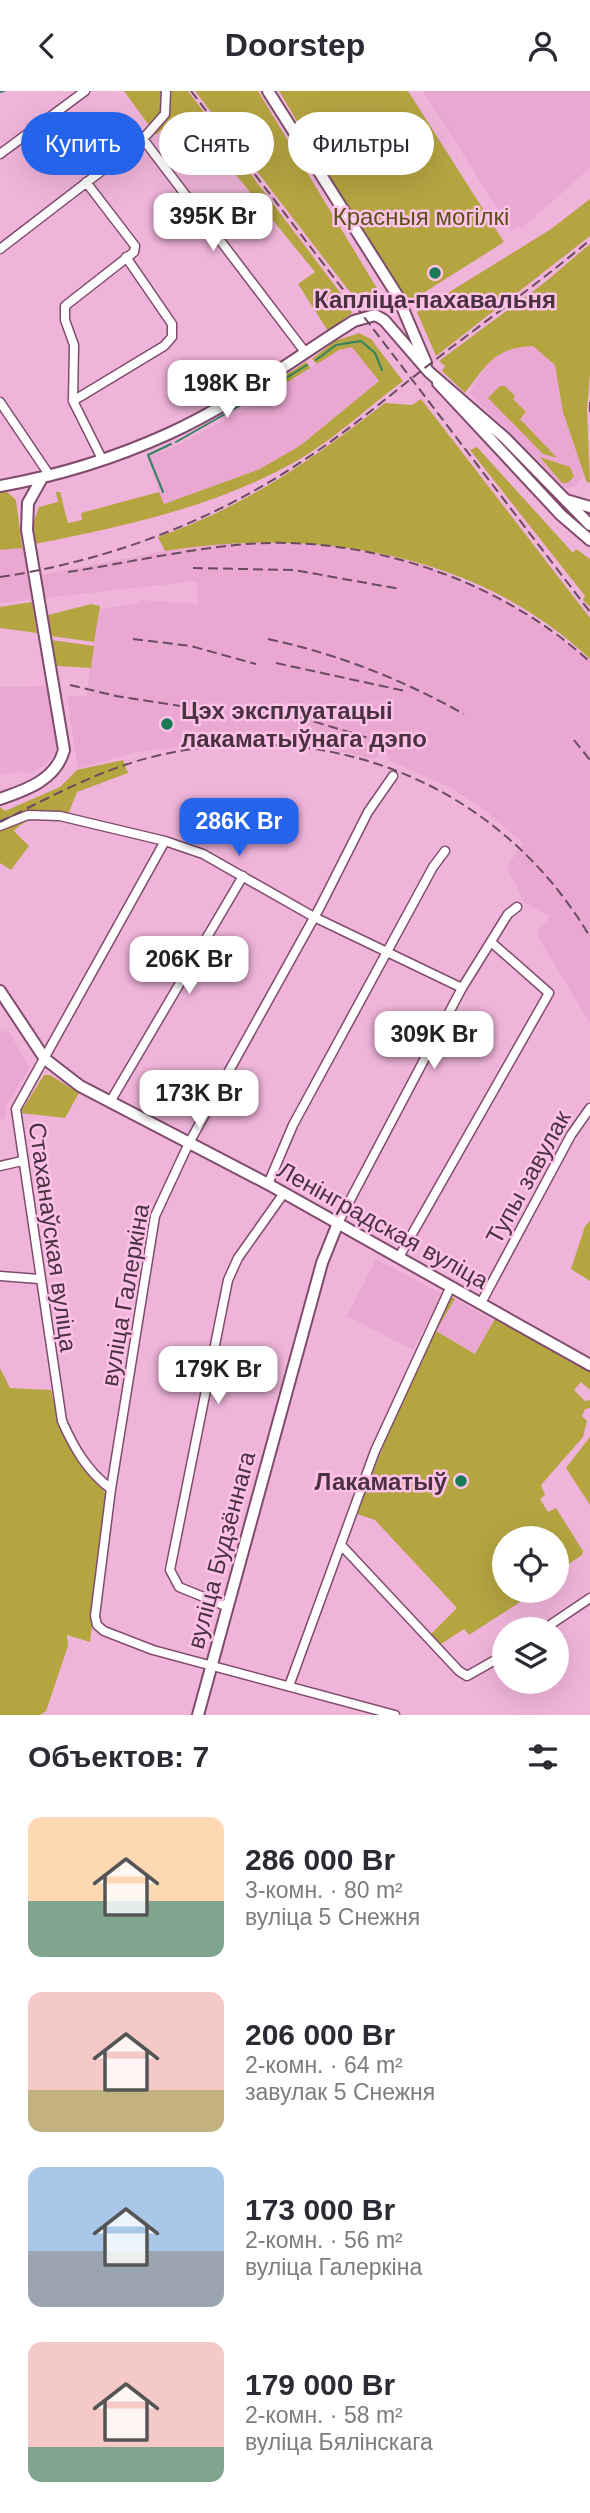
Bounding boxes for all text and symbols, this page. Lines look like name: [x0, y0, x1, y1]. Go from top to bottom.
icon: back: [28, 27, 66, 65]
text: Doorstep: [225, 27, 365, 63]
icon: person: [524, 27, 562, 65]
chip: Купить: [21, 112, 145, 175]
chip: Снять: [159, 112, 274, 175]
chip: Фильтры: [288, 112, 434, 175]
pin: 395K Br: [148, 193, 278, 253]
text: 395K Br: [170, 203, 256, 229]
park label: Красныя могілкі: [333, 203, 509, 230]
marker: Капліца-пахавальня: [427, 265, 443, 281]
place label: Капліца-пахавальня: [314, 286, 556, 313]
pin: 198K Br: [162, 361, 292, 420]
text: 198K Br: [184, 370, 270, 396]
place label: Цэх эксплуатацыі лакаматыўнага дэпо: [181, 697, 427, 752]
marker: Цэх эксплуатацыі лакаматыўнага дэпо: [159, 716, 175, 732]
pin: 286K Br: [174, 799, 304, 858]
text: 286K Br: [196, 808, 282, 834]
pin: 206K Br: [124, 937, 254, 996]
text: 206K Br: [146, 946, 232, 972]
pin: 309K Br: [369, 1011, 499, 1071]
text: 309K Br: [391, 1021, 477, 1047]
pin: 173K Br: [134, 1070, 264, 1130]
text: 173K Br: [156, 1080, 242, 1106]
street label: Тупы завулак: [480, 1105, 576, 1248]
street label: Стаханаўская вуліца: [24, 1121, 83, 1354]
street label: Ленінградская вуліца: [273, 1156, 494, 1294]
street label: вуліца Галеркіна: [96, 1201, 154, 1388]
pin: 179K Br: [153, 1347, 283, 1406]
text: 179K Br: [175, 1356, 261, 1382]
street label: вуліца Будзённага: [182, 1448, 260, 1652]
place label: Лакаматыў: [314, 1468, 448, 1495]
marker: Лакаматыў: [453, 1473, 469, 1489]
map controls: [492, 1526, 569, 1694]
button: locate: [492, 1526, 569, 1603]
button: layers: [492, 1617, 569, 1694]
icon: filters: [524, 1738, 562, 1776]
text: Объектов: 7: [28, 1740, 209, 1773]
text: 286 000 Br: [245, 1843, 395, 1876]
icon: home: [84, 1845, 168, 1929]
text: 3-комн. · 80 m²: [245, 1877, 403, 1903]
text: вуліца 5 Снежня: [245, 1904, 420, 1930]
text: 206 000 Br: [245, 2018, 395, 2051]
icon: home: [84, 2020, 168, 2104]
text: 2-комн. · 64 m²: [245, 2052, 403, 2078]
text: завулак 5 Снежня: [245, 2079, 435, 2105]
text: 173 000 Br: [245, 2193, 395, 2226]
icon: home: [84, 2195, 168, 2279]
text: 2-комн. · 56 m²: [245, 2227, 403, 2253]
text: вуліца Галеркіна: [245, 2254, 422, 2280]
text: 179 000 Br: [245, 2368, 395, 2401]
icon: home: [84, 2370, 168, 2454]
text: 2-комн. · 58 m²: [245, 2402, 403, 2428]
text: вуліца Бялінскага: [245, 2429, 433, 2455]

